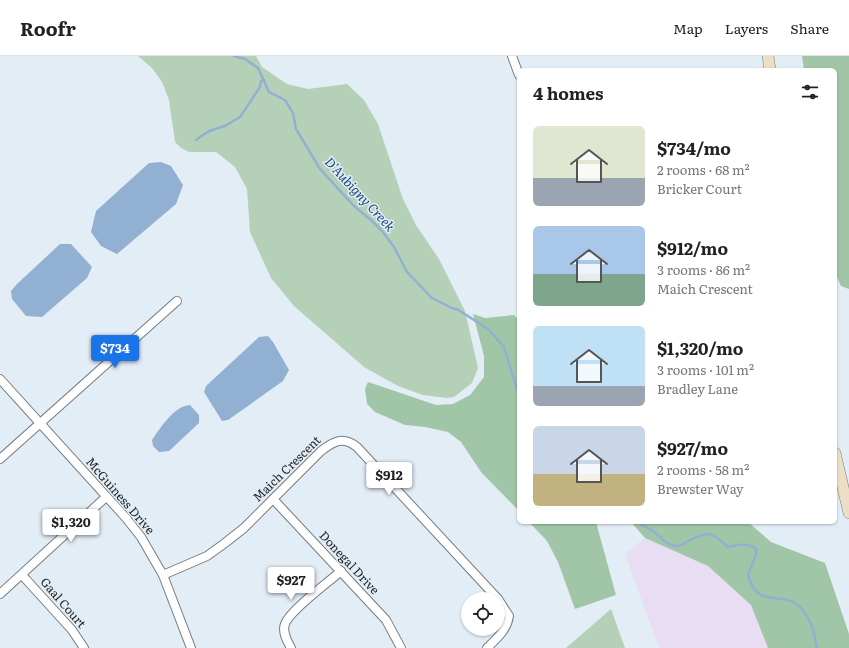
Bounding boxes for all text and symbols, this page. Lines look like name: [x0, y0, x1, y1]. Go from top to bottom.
text: Roofr: [20, 14, 76, 42]
text: Map: [673, 18, 703, 38]
text: Layers: [725, 18, 768, 38]
text: Share: [790, 18, 829, 38]
text: 4 homes: [533, 80, 604, 105]
icon: filters: [799, 81, 821, 103]
text: $734/mo: [657, 135, 731, 160]
icon: home: [565, 142, 613, 190]
water label: D'Aubigny Creek: [321, 152, 401, 236]
text: 2 rooms · 68 m²: [657, 160, 750, 179]
text: Bricker Court: [657, 179, 742, 198]
text: $912/mo: [657, 235, 728, 260]
icon: home: [565, 242, 613, 290]
text: 3 rooms · 86 m²: [657, 260, 750, 279]
text: Maich Crescent: [657, 279, 753, 298]
pin: $734: [91, 335, 139, 369]
text: $1,320/mo: [657, 335, 743, 360]
text: $734: [100, 338, 130, 357]
icon: home: [565, 342, 613, 390]
text: 3 rooms · 101 m²: [657, 360, 754, 379]
text: Bradley Lane: [657, 379, 738, 398]
street label: Maich Crescent: [248, 431, 324, 505]
text: $927/mo: [657, 435, 728, 460]
icon: home: [565, 442, 613, 490]
street label: McGuiness Drive: [82, 453, 159, 538]
text: 2 rooms · 58 m²: [657, 460, 749, 479]
pin: $912: [365, 462, 413, 496]
text: $912: [375, 465, 403, 484]
text: Brewster Way: [657, 479, 743, 498]
pin: $1,320: [38, 509, 104, 543]
text: $1,320: [51, 512, 91, 531]
street label: Donegal Drive: [315, 526, 384, 598]
pin: $927: [267, 567, 315, 601]
text: $927: [277, 570, 305, 589]
street label: Gaal Court: [37, 573, 91, 632]
map controls: [461, 592, 505, 636]
button: locate: [461, 592, 505, 636]

